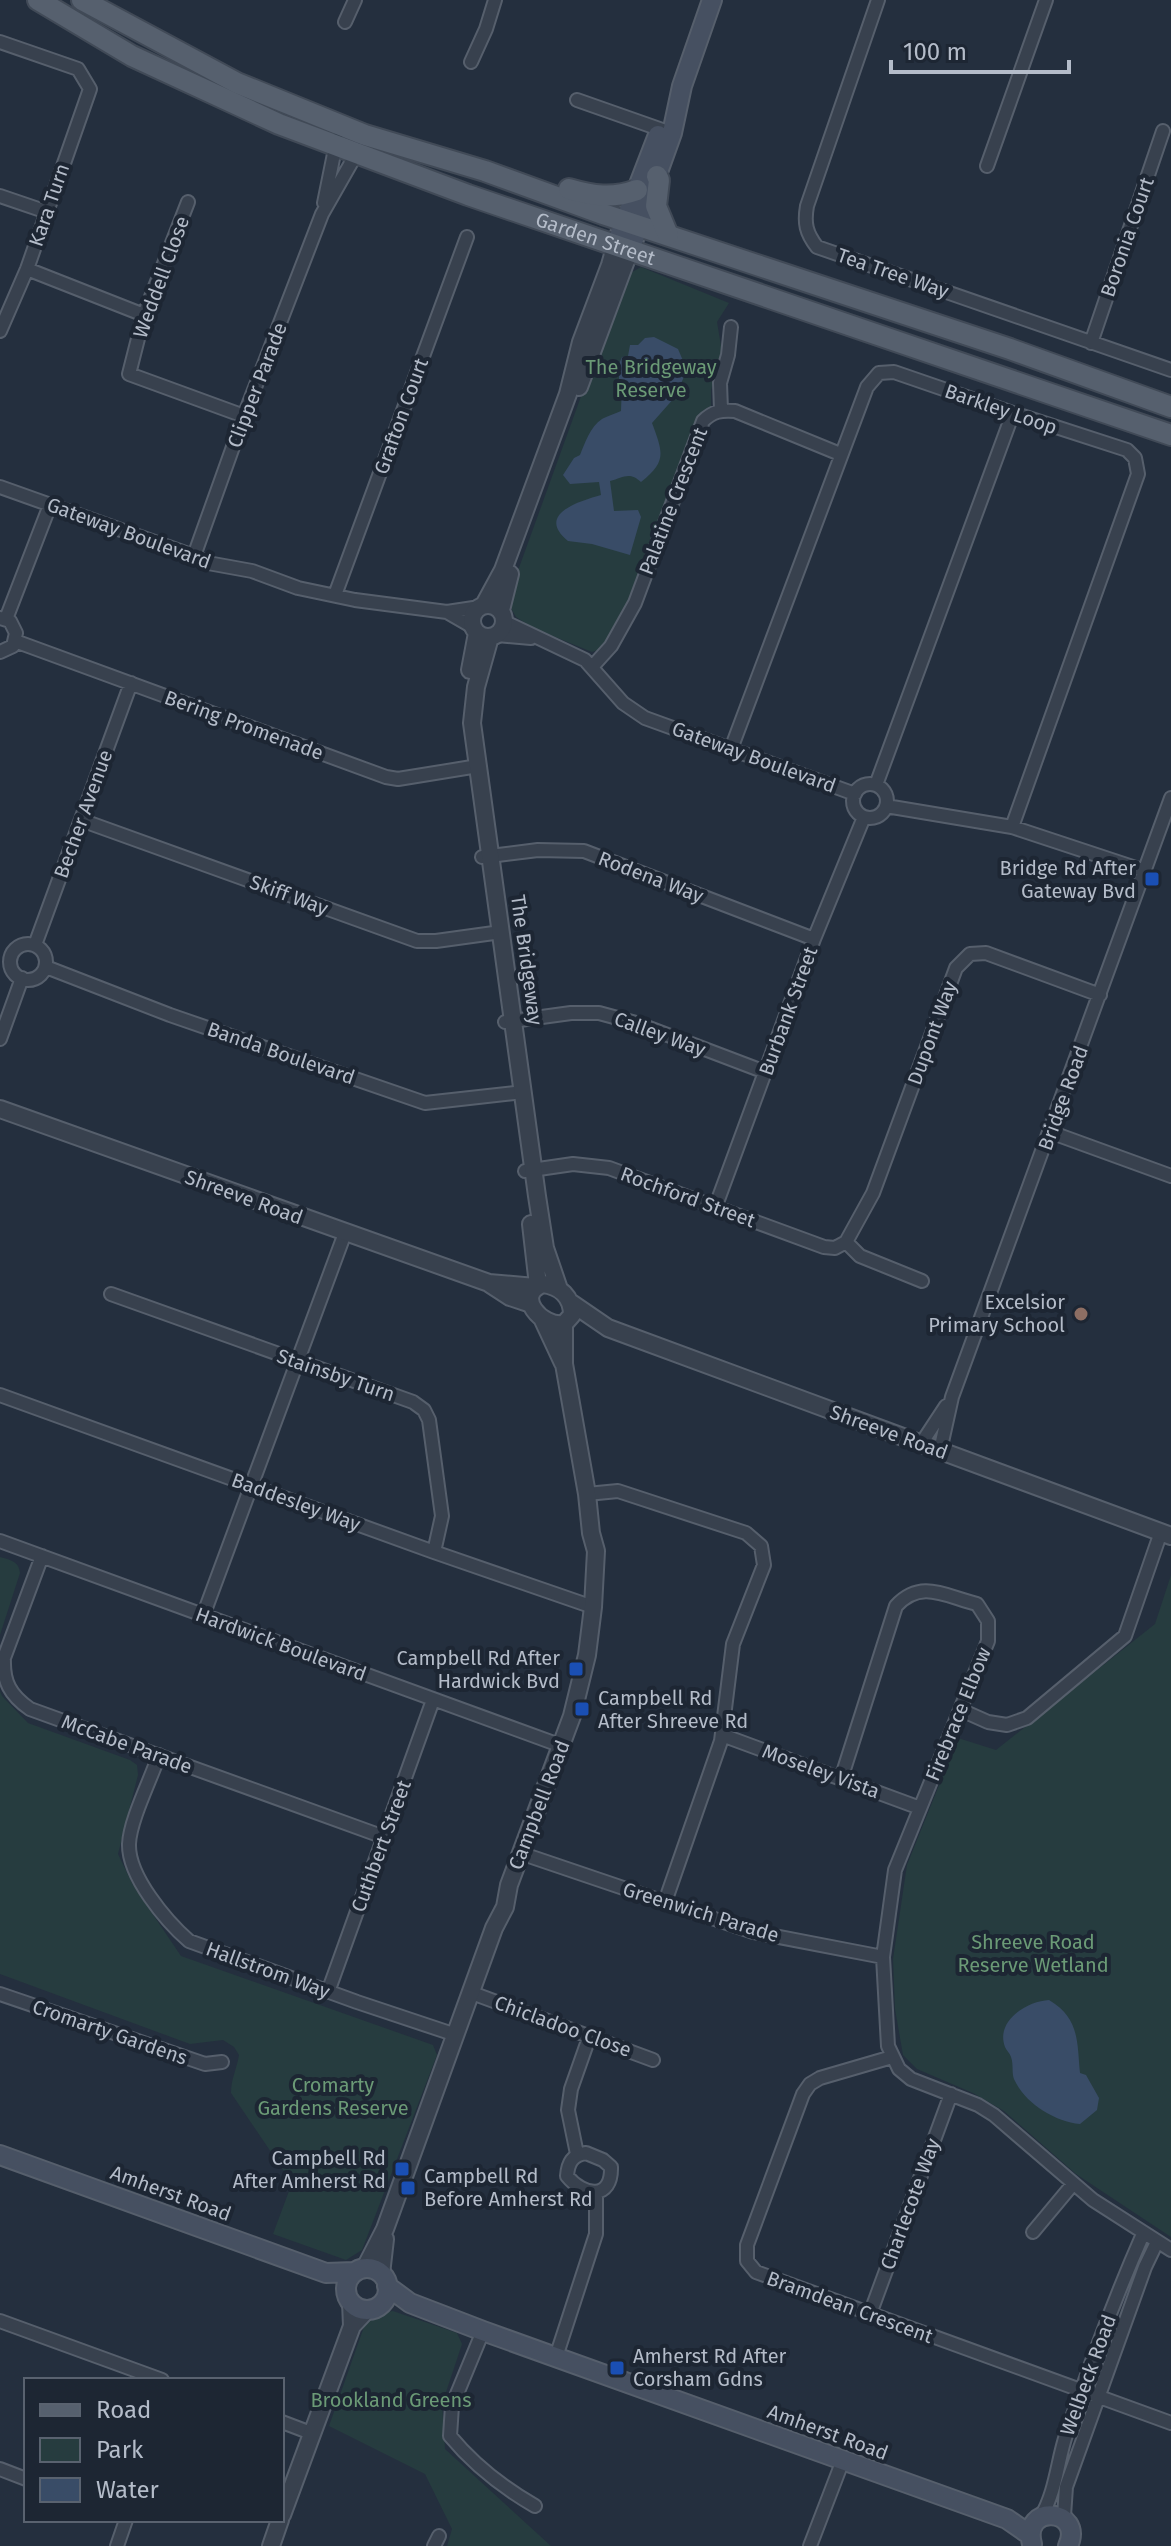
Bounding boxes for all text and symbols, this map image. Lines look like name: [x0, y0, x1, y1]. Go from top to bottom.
scale bar: [891, 24, 1069, 74]
text: 100 m: [903, 38, 967, 66]
street label: Kara Turn: [24, 160, 74, 250]
street label: Boronia Court: [1095, 173, 1159, 300]
street label: Garden Street: [533, 207, 659, 270]
street label: Weddell Close: [128, 213, 194, 341]
street label: Tea Tree Way: [834, 243, 952, 303]
street label: Clipper Parade: [222, 319, 292, 451]
street label: Grafton Court: [369, 354, 433, 477]
park label: The Bridgeway Reserve: [585, 355, 717, 402]
street label: Barkley Loop: [942, 379, 1060, 439]
street label: Palatine Crescent: [634, 423, 712, 578]
street label: Gateway Boulevard: [44, 492, 214, 574]
street label: Bering Promenade: [161, 685, 327, 765]
street label: Gateway Boulevard: [669, 716, 839, 798]
street label: Becher Avenue: [49, 747, 117, 881]
street label: Rodena Way: [595, 846, 707, 908]
place label: Bridge Rd After Gateway Bvd: [999, 856, 1136, 903]
street label: Skiff Way: [246, 870, 332, 920]
marker: Bridge Rd After Gateway Bvd: [1143, 870, 1161, 888]
street label: The Bridgeway: [506, 893, 548, 1027]
street label: Burbank Street: [754, 942, 823, 1079]
street label: Dupont Way: [902, 978, 962, 1088]
street label: Calley Way: [611, 1006, 709, 1062]
street label: Banda Boulevard: [204, 1017, 358, 1089]
street label: Bridge Road: [1033, 1042, 1093, 1154]
street label: Rochford Street: [617, 1162, 759, 1233]
street label: Shreeve Road: [182, 1165, 306, 1229]
place label: Excelsior Primary School: [928, 1290, 1065, 1337]
marker: Excelsior Primary School: [1072, 1305, 1090, 1323]
street label: Stainsby Turn: [274, 1344, 398, 1406]
street label: Shreeve Road: [827, 1400, 951, 1464]
street label: Baddesley Way: [228, 1468, 364, 1536]
street label: Hardwick Boulevard: [192, 1602, 370, 1686]
street label: Firebrace Elbow: [920, 1644, 996, 1784]
place label: Campbell Rd After Hardwick Bvd: [397, 1646, 560, 1693]
marker: Campbell Rd After Hardwick Bvd: [567, 1660, 585, 1678]
place label: Campbell Rd After Shreeve Rd: [598, 1686, 748, 1733]
marker: Campbell Rd After Shreeve Rd: [573, 1700, 591, 1718]
street label: McCabe Parade: [58, 1709, 196, 1779]
street label: Campbell Road: [503, 1737, 575, 1873]
street label: Moseley Vista: [759, 1739, 883, 1803]
street label: Cuthbert Street: [346, 1776, 416, 1915]
street label: Greenwich Parade: [620, 1877, 782, 1947]
park label: Shreeve Road Reserve Wetland: [957, 1930, 1109, 1977]
street label: Hallstrom Way: [203, 1936, 333, 2004]
street label: Chicladoo Close: [491, 1990, 635, 2062]
street label: Cromarty Gardens: [29, 1994, 191, 2070]
park label: Cromarty Gardens Reserve: [257, 2073, 409, 2120]
street label: Charlecote Way: [875, 2135, 945, 2273]
place label: Campbell Rd After Amherst Rd: [233, 2146, 386, 2193]
street label: Amherst Road: [107, 2160, 235, 2226]
marker: Campbell Rd After Amherst Rd: [393, 2160, 411, 2178]
place label: Campbell Rd Before Amherst Rd: [424, 2164, 593, 2211]
marker: Campbell Rd Before Amherst Rd: [399, 2179, 417, 2197]
street label: Bramdean Crescent: [764, 2266, 937, 2348]
street label: Welbeck Road: [1055, 2311, 1121, 2439]
place label: Amherst Rd After Corsham Gdns: [633, 2344, 787, 2391]
marker: Amherst Rd After Corsham Gdns: [608, 2359, 626, 2377]
legend: [24, 2378, 284, 2522]
park label: Brookland Greens: [310, 2388, 472, 2412]
text: Road: [96, 2396, 151, 2424]
street label: Amherst Road: [764, 2399, 892, 2465]
text: Park: [96, 2436, 144, 2464]
text: Water: [96, 2476, 160, 2504]

